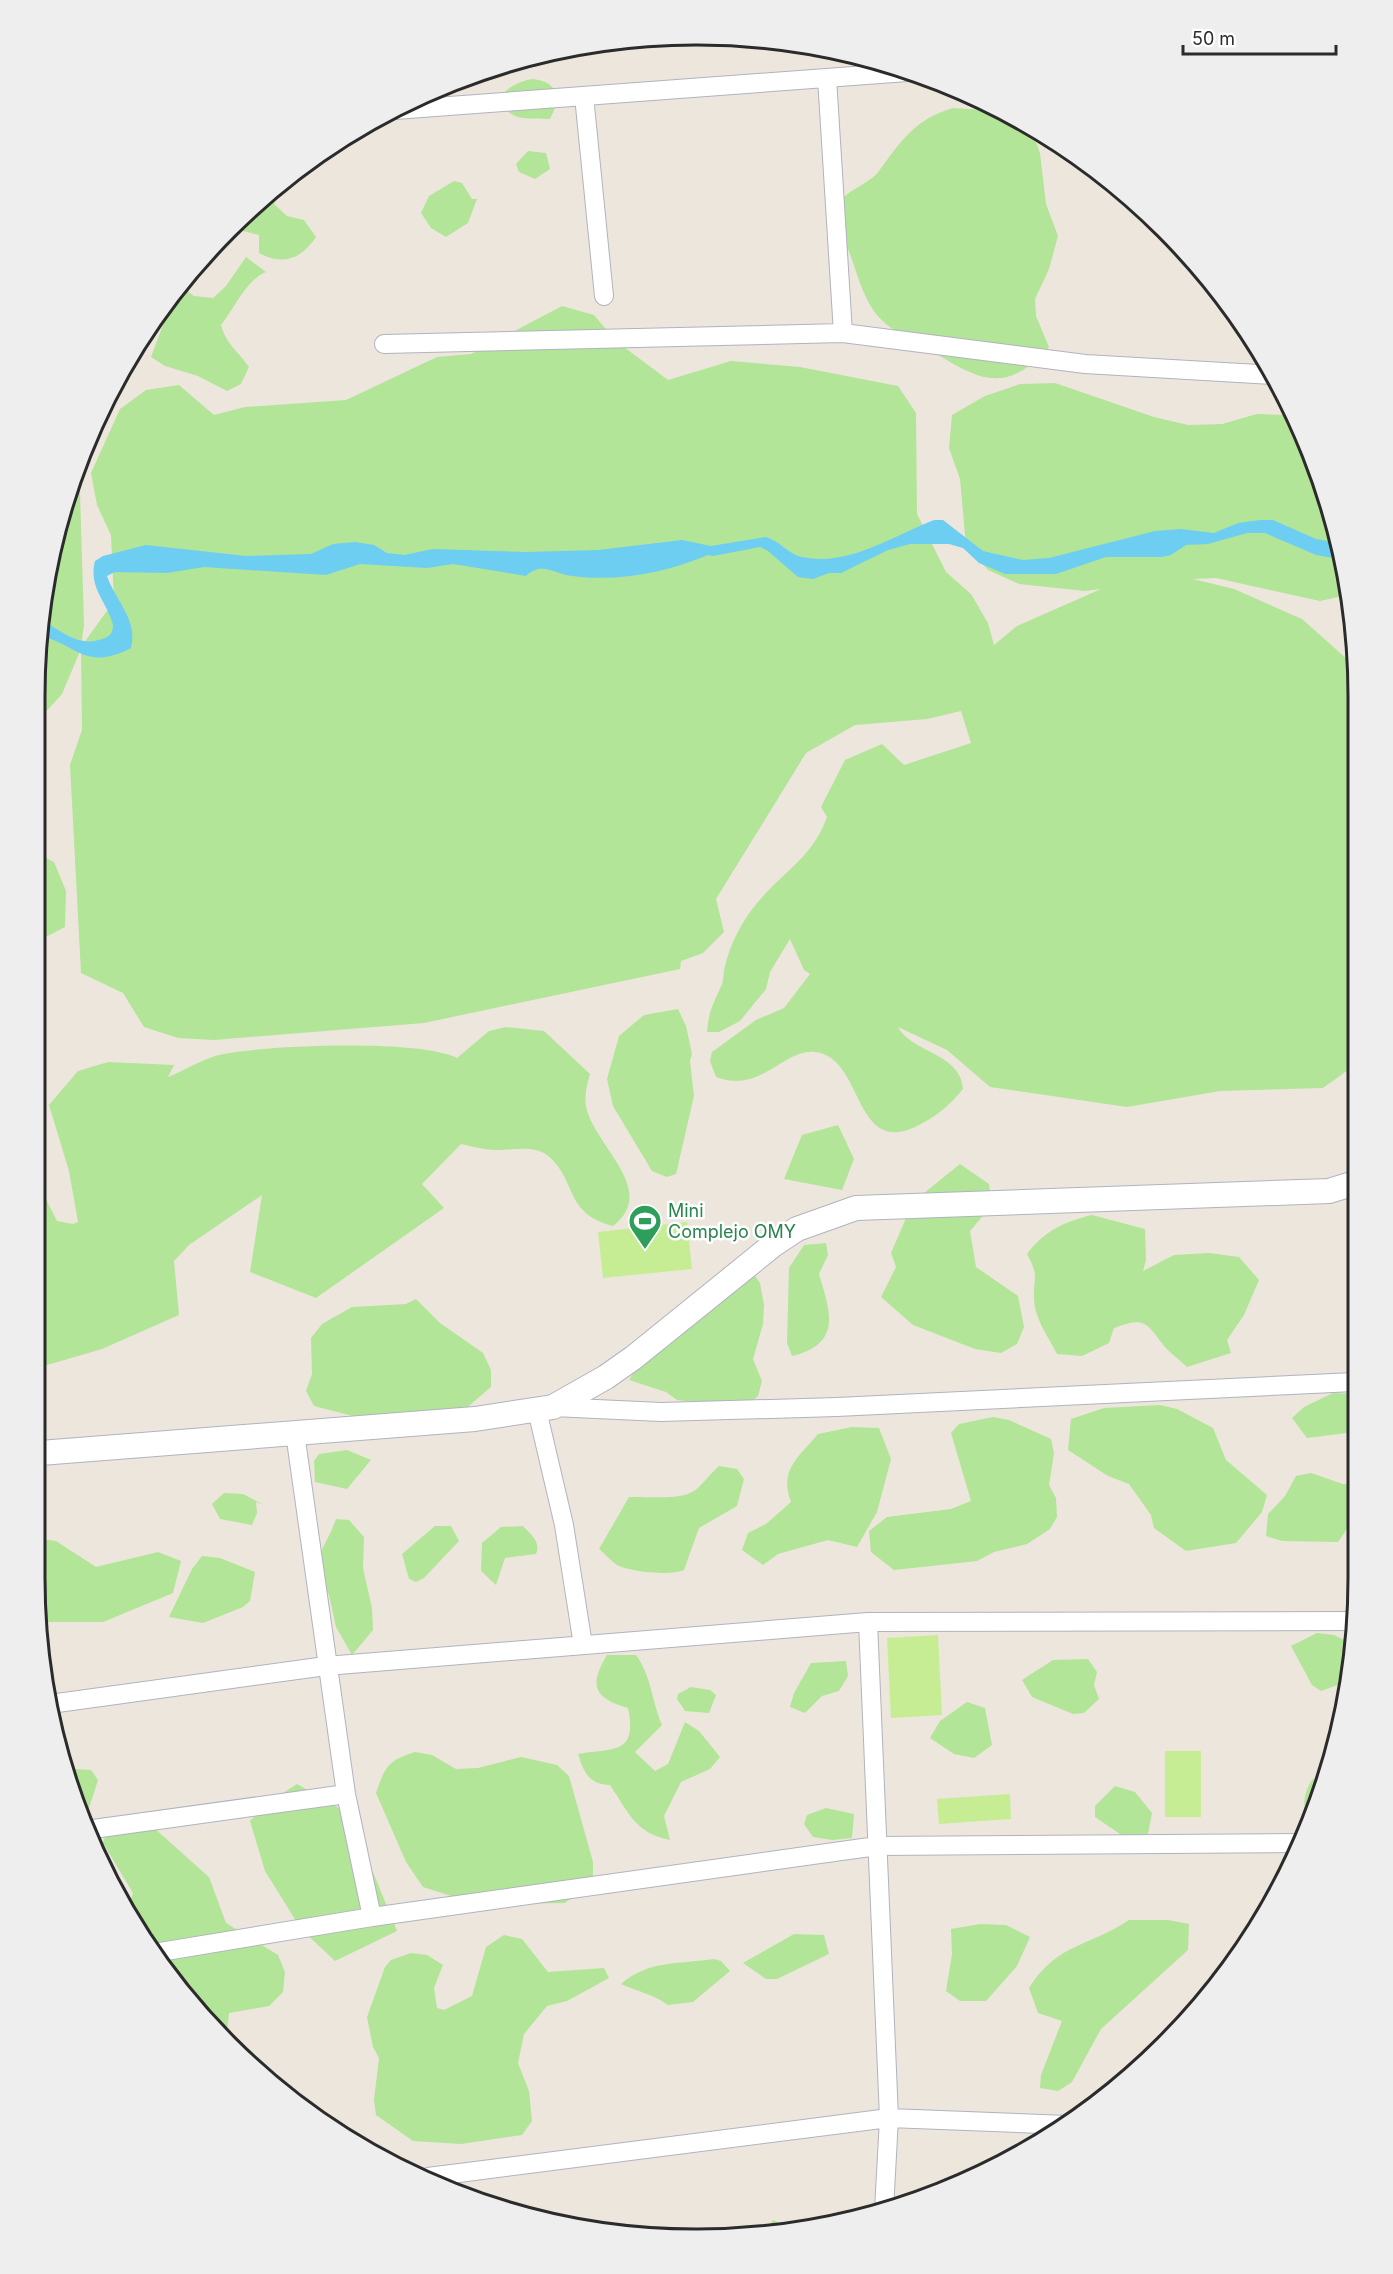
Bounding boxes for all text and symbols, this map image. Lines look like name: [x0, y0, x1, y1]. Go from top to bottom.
scale bar: [1183, 18, 1336, 56]
text: 50 m: [1192, 28, 1235, 49]
place label: Mini Complejo OMY: [668, 1200, 796, 1242]
sports icon: Mini Complejo OMY: [627, 1203, 663, 1250]

